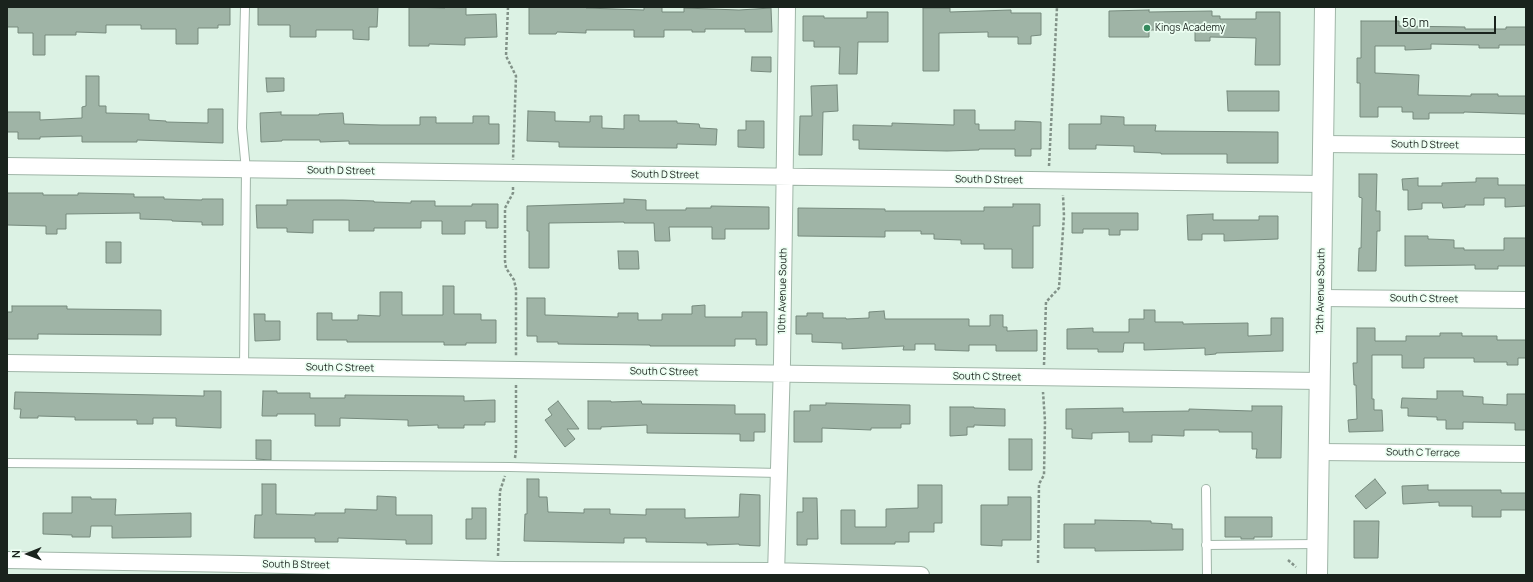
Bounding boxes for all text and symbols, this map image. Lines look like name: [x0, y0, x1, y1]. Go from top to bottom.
scale bar: [1397, 8, 1498, 34]
text: 50 m: [1402, 14, 1429, 31]
place label: Kings Academy: [1155, 22, 1225, 34]
marker: Kings Academy: [1142, 23, 1152, 33]
street label: South D Street: [1391, 138, 1459, 152]
street label: South D Street: [307, 164, 375, 178]
street label: South D Street: [631, 168, 699, 182]
street label: South D Street: [955, 173, 1023, 187]
street label: 10th Avenue South: [776, 248, 790, 334]
street label: 12th Avenue South: [1314, 248, 1328, 334]
street label: South C Street: [1390, 292, 1458, 306]
street label: South C Street: [306, 361, 374, 375]
street label: South C Street: [630, 365, 698, 379]
street label: South C Street: [953, 370, 1021, 384]
street label: South C Terrace: [1386, 446, 1460, 460]
north arrow: [8, 534, 48, 574]
text: N: [8, 550, 23, 558]
street label: South B Street: [262, 558, 330, 572]

